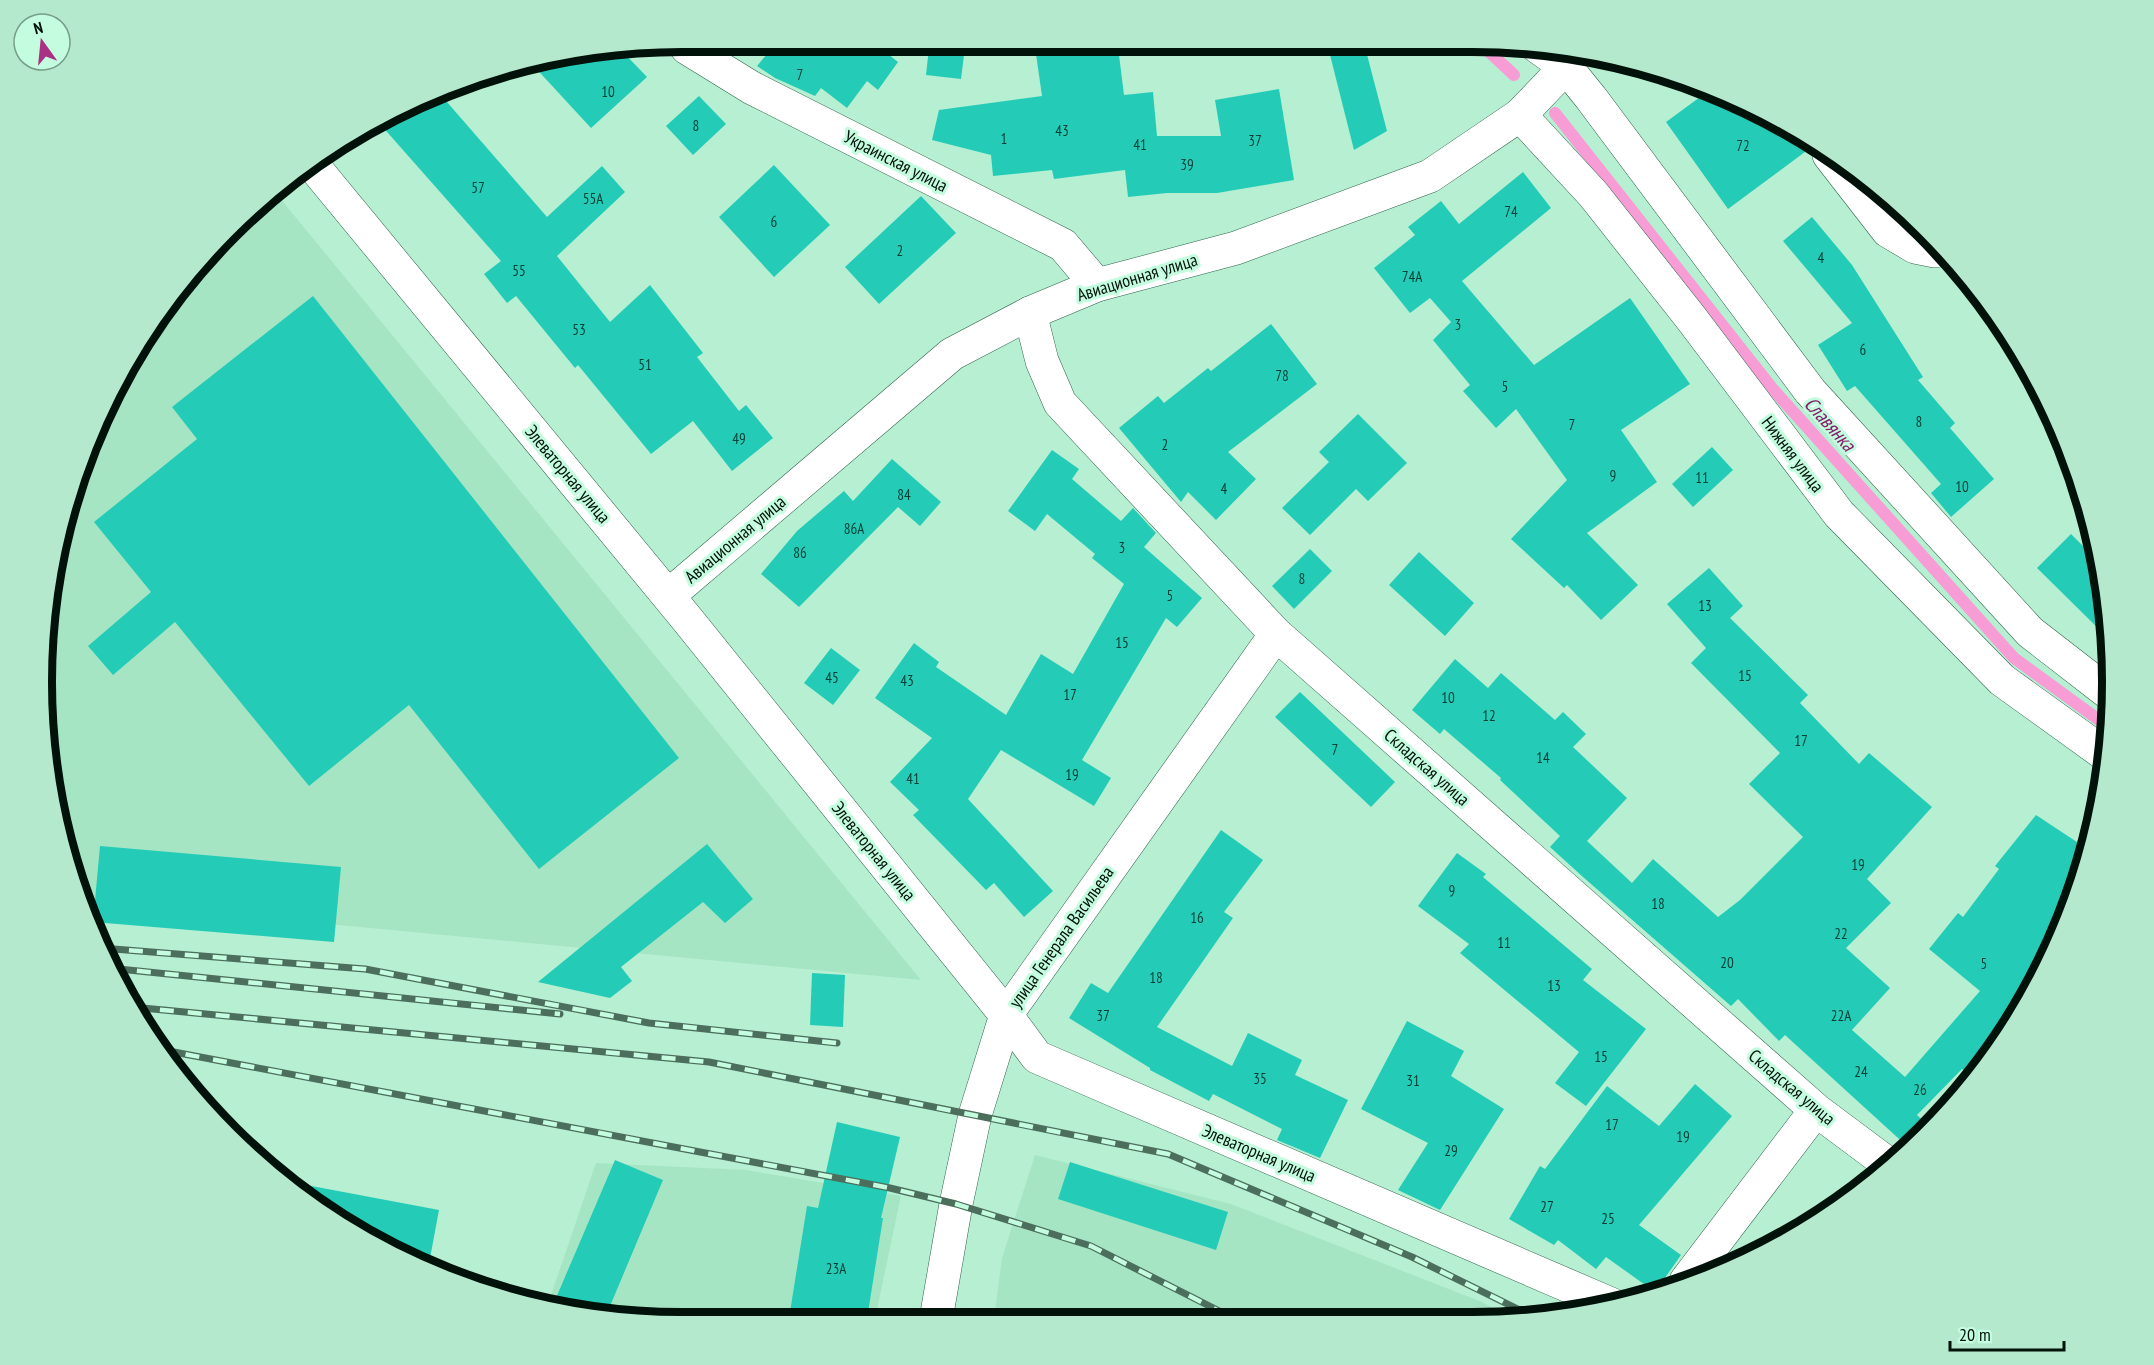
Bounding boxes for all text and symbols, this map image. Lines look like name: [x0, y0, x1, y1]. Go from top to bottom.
north arrow: [12, 12, 72, 72]
text: N: [31, 17, 45, 38]
house number: 7: [797, 65, 803, 84]
house number: 10: [601, 82, 615, 101]
house number: 8: [693, 116, 699, 135]
house number: 43: [1055, 121, 1069, 140]
street label: Украинская улица: [840, 125, 952, 197]
house number: 1: [1001, 129, 1007, 148]
house number: 37: [1248, 131, 1262, 150]
house number: 41: [1133, 135, 1147, 154]
house number: 72: [1736, 136, 1750, 155]
house number: 39: [1180, 155, 1194, 174]
house number: 57: [471, 178, 485, 197]
house number: 55А: [583, 189, 604, 208]
house number: 74: [1504, 202, 1518, 221]
house number: 6: [771, 212, 778, 231]
house number: 2: [897, 241, 903, 260]
street label: Авиационная улица: [1074, 248, 1200, 306]
house number: 4: [1818, 248, 1825, 267]
house number: 55: [512, 261, 526, 280]
house number: 74А: [1402, 267, 1423, 286]
house number: 3: [1455, 315, 1461, 334]
house number: 53: [572, 320, 586, 339]
house number: 6: [1860, 340, 1867, 359]
house number: 51: [638, 355, 652, 374]
house number: 78: [1275, 366, 1289, 385]
house number: 5: [1502, 377, 1508, 396]
water label: Славянка: [1799, 391, 1862, 458]
street label: Нижняя улица: [1757, 411, 1829, 497]
house number: 8: [1916, 412, 1922, 431]
house number: 7: [1569, 415, 1575, 434]
street label: Элеваторная улица: [520, 420, 616, 528]
house number: 49: [732, 429, 746, 448]
house number: 2: [1162, 435, 1168, 454]
house number: 9: [1610, 466, 1616, 485]
house number: 11: [1695, 468, 1709, 487]
house number: 10: [1955, 477, 1969, 496]
house number: 4: [1221, 479, 1228, 498]
house number: 84: [897, 485, 911, 504]
street label: Авиационная улица: [680, 490, 790, 588]
house number: 86А: [844, 519, 865, 538]
house number: 3: [1119, 538, 1125, 557]
house number: 86: [793, 543, 807, 562]
house number: 8: [1299, 569, 1305, 588]
house number: 5: [1167, 586, 1173, 605]
house number: 13: [1698, 596, 1712, 615]
house number: 15: [1115, 633, 1129, 652]
house number: 15: [1738, 666, 1752, 685]
house number: 45: [825, 668, 839, 687]
house number: 43: [900, 671, 914, 690]
house number: 17: [1063, 685, 1077, 704]
house number: 10: [1441, 688, 1455, 707]
house number: 12: [1482, 706, 1496, 725]
street label: Складская улица: [1379, 723, 1475, 811]
house number: 17: [1794, 731, 1808, 750]
house number: 7: [1332, 740, 1338, 759]
house number: 14: [1536, 748, 1550, 767]
house number: 19: [1065, 765, 1079, 784]
house number: 41: [906, 769, 920, 788]
street label: Элеваторная улица: [827, 797, 921, 905]
house number: 19: [1851, 855, 1865, 874]
street label: улица Генерала Васильева: [1004, 862, 1118, 1012]
house number: 9: [1449, 881, 1455, 900]
house number: 18: [1651, 894, 1665, 913]
house number: 16: [1190, 908, 1204, 927]
house number: 22: [1834, 924, 1848, 943]
house number: 11: [1497, 933, 1511, 952]
house number: 20: [1720, 953, 1734, 972]
house number: 5: [1981, 954, 1987, 973]
house number: 18: [1149, 968, 1163, 987]
house number: 13: [1547, 976, 1561, 995]
house number: 37: [1096, 1006, 1110, 1025]
house number: 22А: [1831, 1006, 1852, 1025]
street label: Складская улица: [1744, 1044, 1840, 1130]
house number: 15: [1594, 1047, 1608, 1066]
house number: 24: [1854, 1062, 1868, 1081]
house number: 35: [1253, 1069, 1267, 1088]
house number: 31: [1406, 1071, 1420, 1090]
house number: 26: [1913, 1080, 1927, 1099]
house number: 17: [1605, 1115, 1619, 1134]
street label: Элеваторная улица: [1199, 1119, 1319, 1187]
house number: 19: [1676, 1127, 1690, 1146]
house number: 29: [1444, 1141, 1458, 1160]
house number: 27: [1540, 1197, 1554, 1216]
house number: 25: [1601, 1209, 1615, 1228]
house number: 23А: [826, 1259, 847, 1278]
scale bar: [1950, 1314, 2064, 1352]
text: 20 m: [1959, 1323, 1991, 1346]

